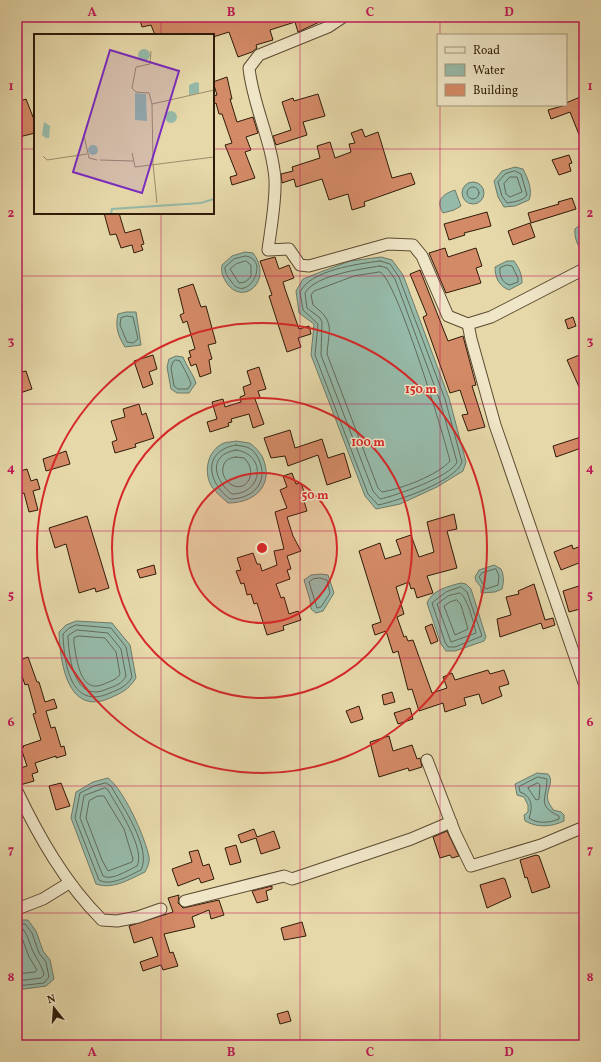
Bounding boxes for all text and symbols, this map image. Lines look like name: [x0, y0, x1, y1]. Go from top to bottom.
text: A: [87, 4, 97, 22]
text: B: [227, 4, 236, 22]
text: C: [366, 4, 374, 22]
text: D: [504, 4, 514, 22]
inset map: [34, 34, 214, 214]
legend: [437, 34, 567, 106]
text: Road: [473, 43, 500, 59]
text: Water: [473, 63, 505, 79]
text: 1: [8, 78, 14, 96]
text: 1: [587, 78, 593, 96]
text: Building: [473, 83, 518, 99]
text: 2: [8, 205, 15, 223]
text: 2: [587, 205, 594, 223]
text: 3: [8, 333, 15, 351]
text: 3: [587, 333, 594, 351]
text: 150 m: [405, 382, 437, 398]
text: 100 m: [351, 435, 385, 451]
text: 4: [7, 460, 15, 478]
text: 4: [586, 460, 594, 478]
text: 50 m: [301, 488, 329, 504]
centre of rings: [255, 541, 269, 555]
text: 5: [8, 587, 14, 605]
text: 5: [587, 587, 593, 605]
text: 6: [7, 714, 15, 732]
text: 6: [586, 714, 594, 732]
text: 7: [8, 842, 14, 860]
text: 7: [587, 842, 593, 860]
text: 8: [7, 969, 15, 987]
text: 8: [586, 969, 594, 987]
north arrow: [34, 988, 74, 1028]
text: N: [45, 992, 58, 1008]
text: A: [87, 1044, 97, 1062]
text: B: [227, 1044, 236, 1062]
text: C: [366, 1044, 374, 1062]
text: D: [504, 1044, 514, 1062]

